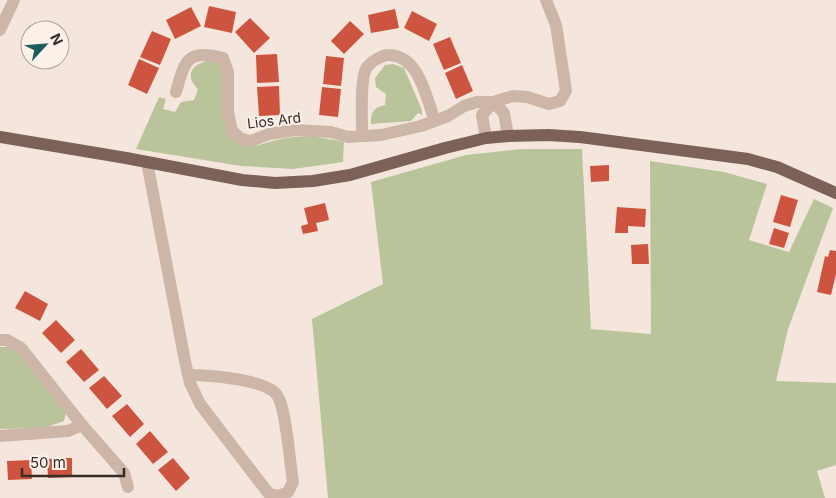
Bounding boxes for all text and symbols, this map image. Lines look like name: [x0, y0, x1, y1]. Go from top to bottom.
north arrow: [20, 20, 70, 70]
text: N: [47, 31, 67, 48]
street label: Lios Ard: [246, 108, 302, 132]
scale bar: [22, 446, 125, 478]
text: 50 m: [30, 453, 66, 472]

